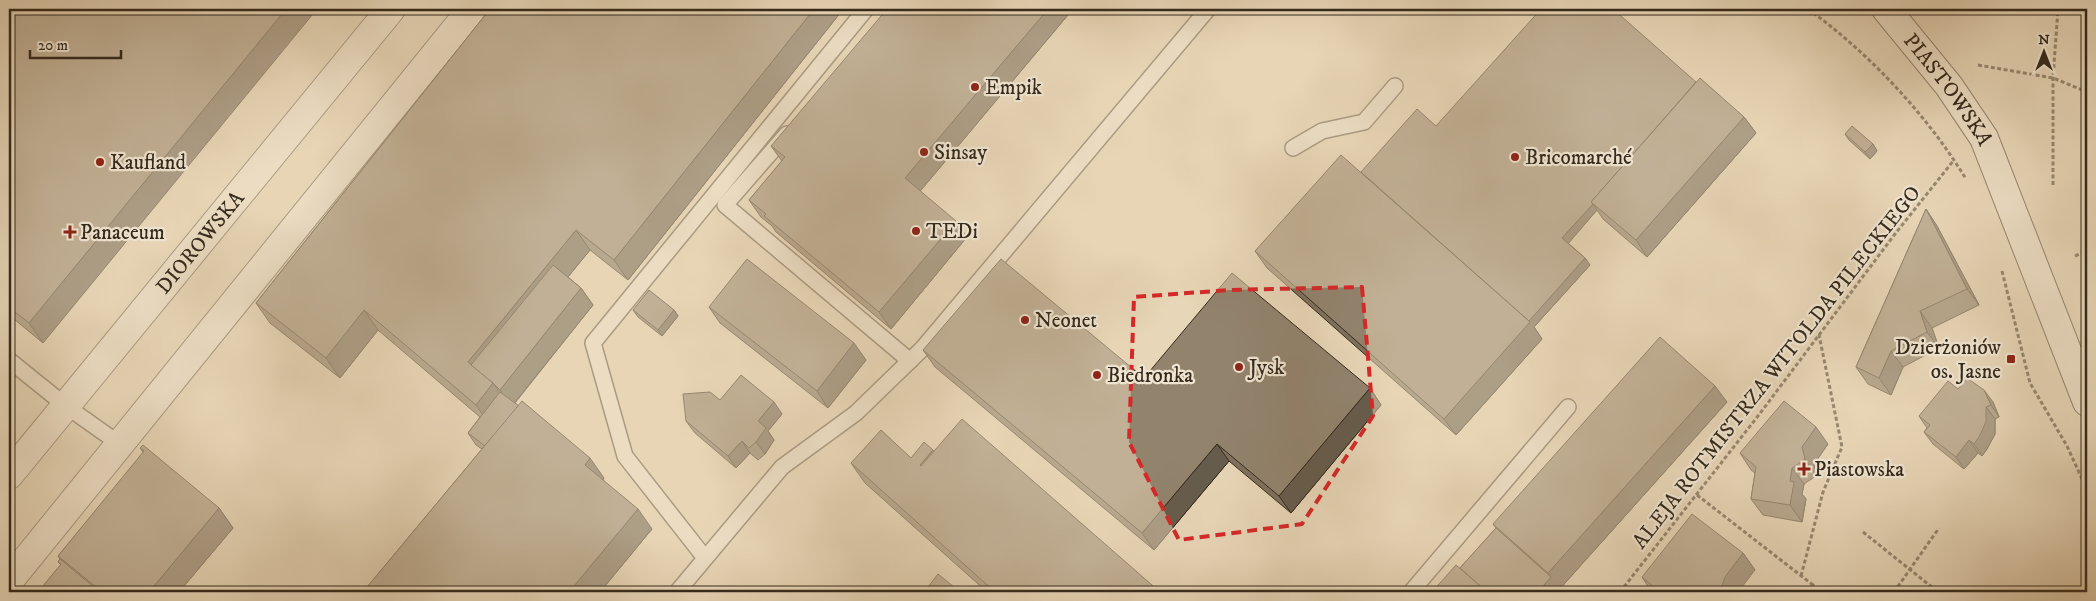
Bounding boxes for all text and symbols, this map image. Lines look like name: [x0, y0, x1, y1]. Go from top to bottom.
scale bar: [30, 28, 121, 60]
street label: PIASTOWSKA: [1897, 28, 1998, 150]
north arrow: [2018, 28, 2068, 78]
text: N: [2038, 31, 2050, 49]
text: 20 m: [38, 36, 68, 55]
place label: Empik: [985, 75, 1043, 101]
marker: Empik: [969, 81, 981, 93]
place label: Sinsay: [934, 140, 988, 166]
place label: Bricomarché: [1525, 145, 1632, 171]
marker: Sinsay: [918, 146, 930, 158]
place label: Kaufland: [110, 150, 187, 176]
marker: Bricomarché: [1509, 151, 1521, 163]
marker: Kaufland: [94, 156, 106, 168]
street label: ALEJA ROTMISTRZA WITOLDA PILECKIEGO: [1627, 181, 1927, 554]
street label: DIOROWSKA: [151, 186, 251, 300]
place label: TEDi: [926, 219, 978, 245]
place label: Panaceum: [80, 220, 165, 246]
marker: TEDi: [910, 225, 922, 237]
marker: Panaceum: [64, 226, 76, 238]
place label: Neonet: [1035, 308, 1097, 334]
marker: Neonet: [1019, 314, 1031, 326]
place label: Dzierżoniów os. Jasne: [1895, 335, 2002, 385]
marker: Dzierżoniów os. Jasne: [2005, 353, 2017, 365]
place label: Jysk: [1247, 355, 1285, 381]
marker: Jysk: [1233, 361, 1245, 373]
place label: Biedronka: [1107, 363, 1193, 389]
marker: Biedronka: [1091, 369, 1103, 381]
place label: Piastowska: [1814, 457, 1904, 483]
marker: Piastowska: [1798, 463, 1810, 475]

